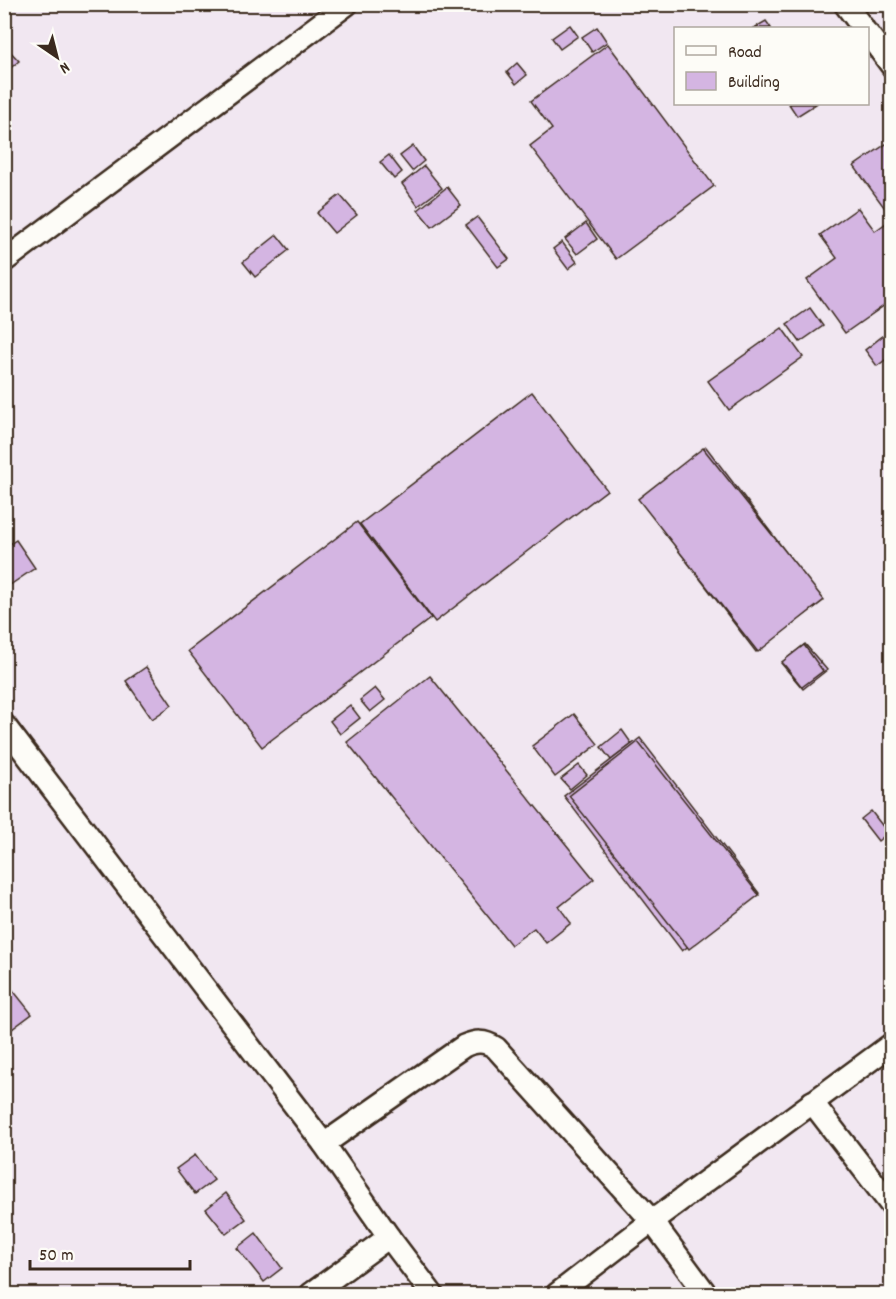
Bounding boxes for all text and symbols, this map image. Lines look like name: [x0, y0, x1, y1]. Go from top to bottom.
north arrow: [27, 27, 87, 87]
legend: [674, 27, 869, 105]
text: Road: [728, 41, 762, 66]
text: N: [54, 56, 74, 79]
text: Building: [728, 71, 780, 96]
scale bar: [30, 1233, 190, 1271]
text: 50 m: [39, 1244, 74, 1269]

